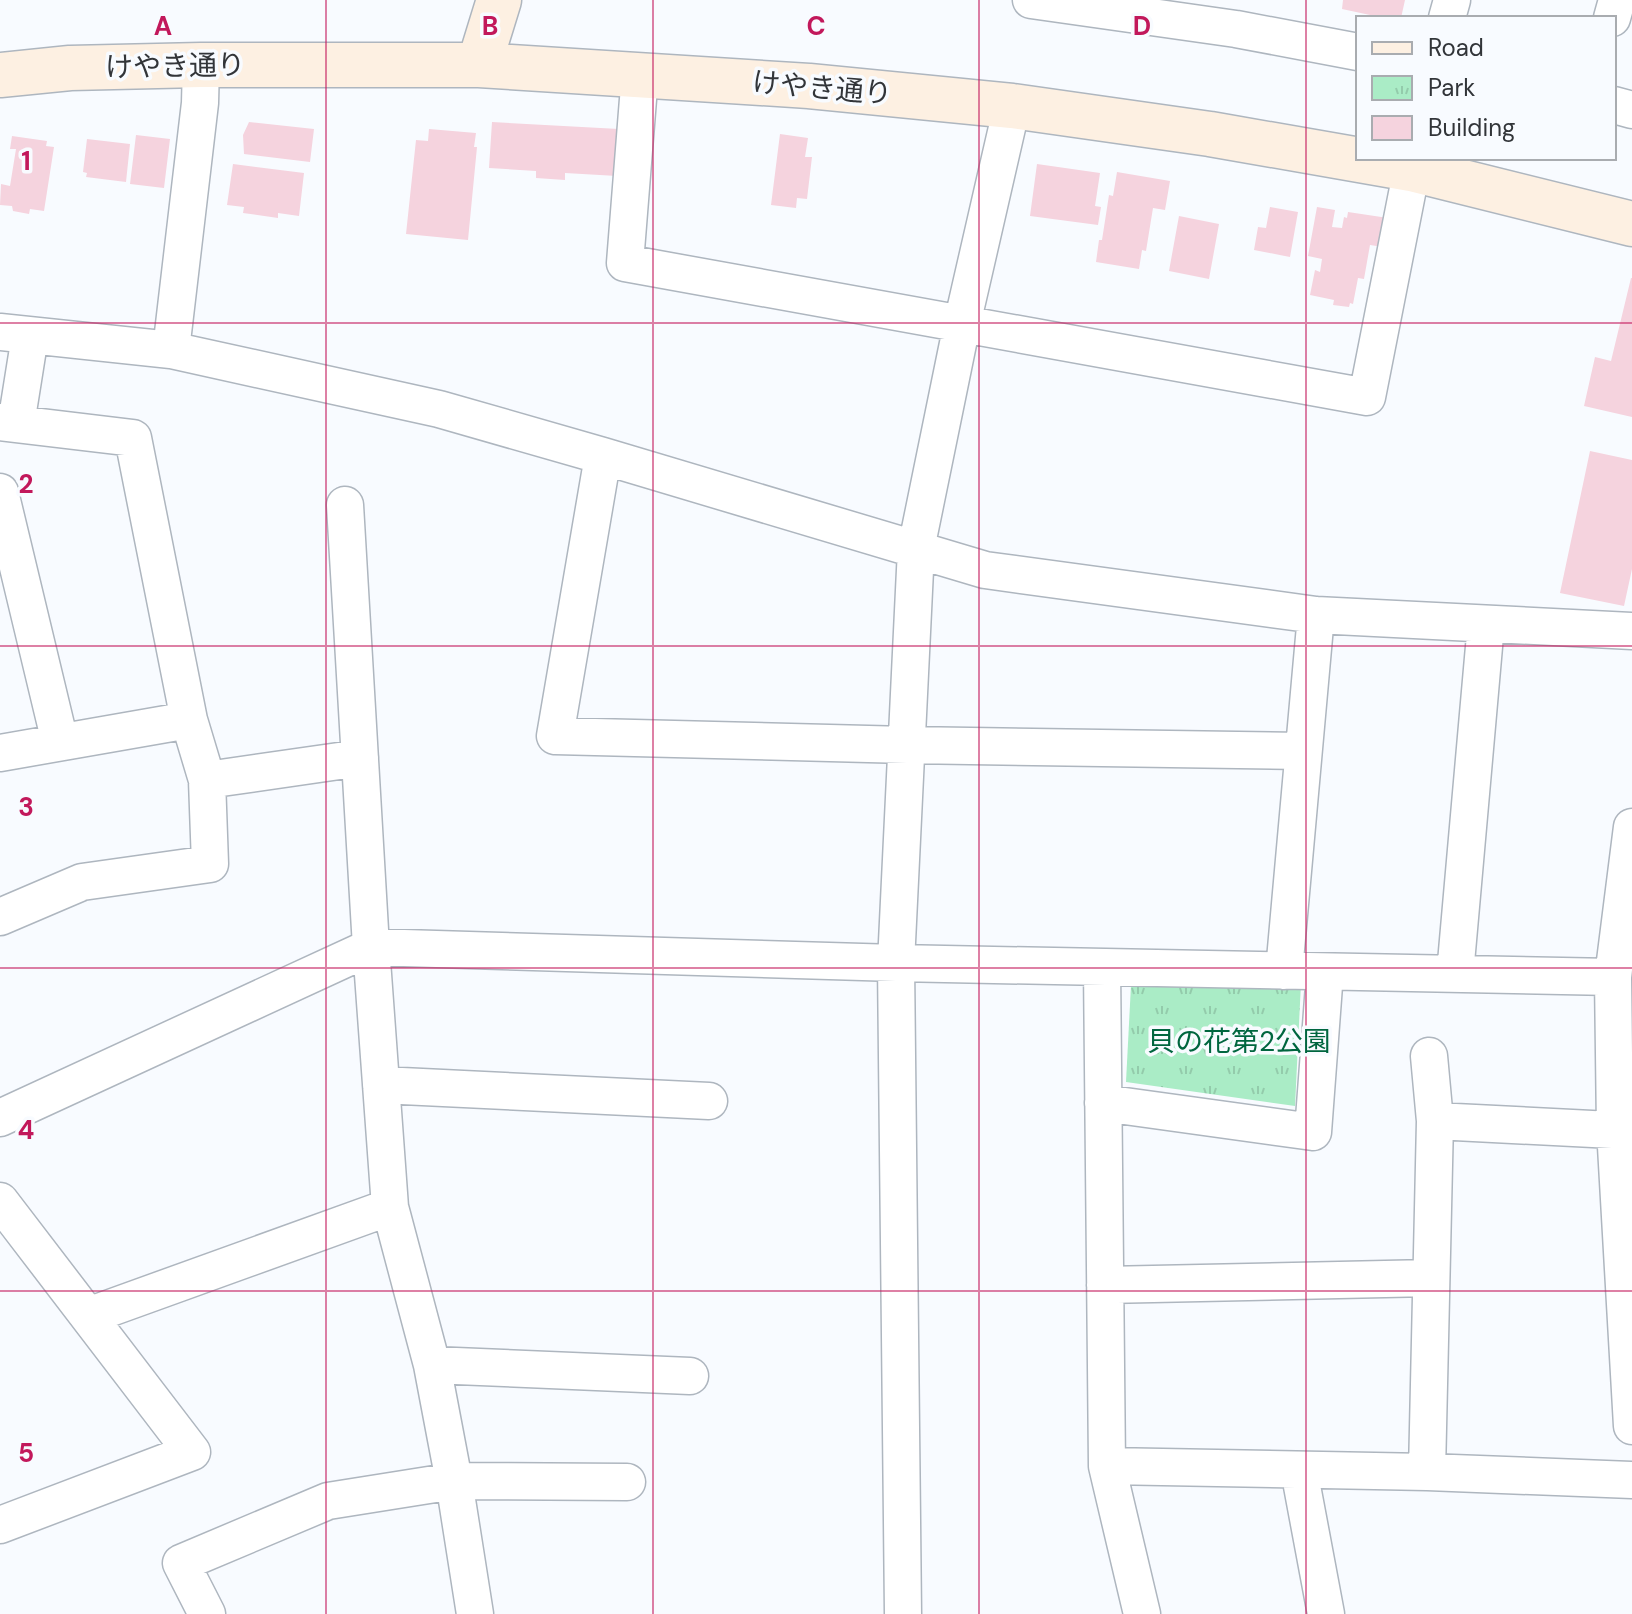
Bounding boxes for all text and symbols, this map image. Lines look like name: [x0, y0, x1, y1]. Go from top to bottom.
text: A: [154, 9, 172, 43]
text: B: [482, 9, 498, 43]
text: C: [806, 9, 826, 43]
text: D: [1133, 9, 1151, 43]
legend: [1356, 16, 1616, 160]
text: Road: [1428, 32, 1484, 63]
street label: けやき通り: [105, 46, 245, 86]
street label: けやき通り: [751, 63, 893, 113]
text: Park: [1428, 72, 1475, 103]
text: Building: [1428, 112, 1515, 143]
text: 1: [21, 144, 31, 178]
text: 2: [18, 467, 34, 501]
text: 3: [18, 790, 34, 824]
park label: 貝の花第2公園: [1147, 1023, 1331, 1060]
text: 4: [18, 1113, 34, 1147]
text: 5: [18, 1436, 34, 1470]

